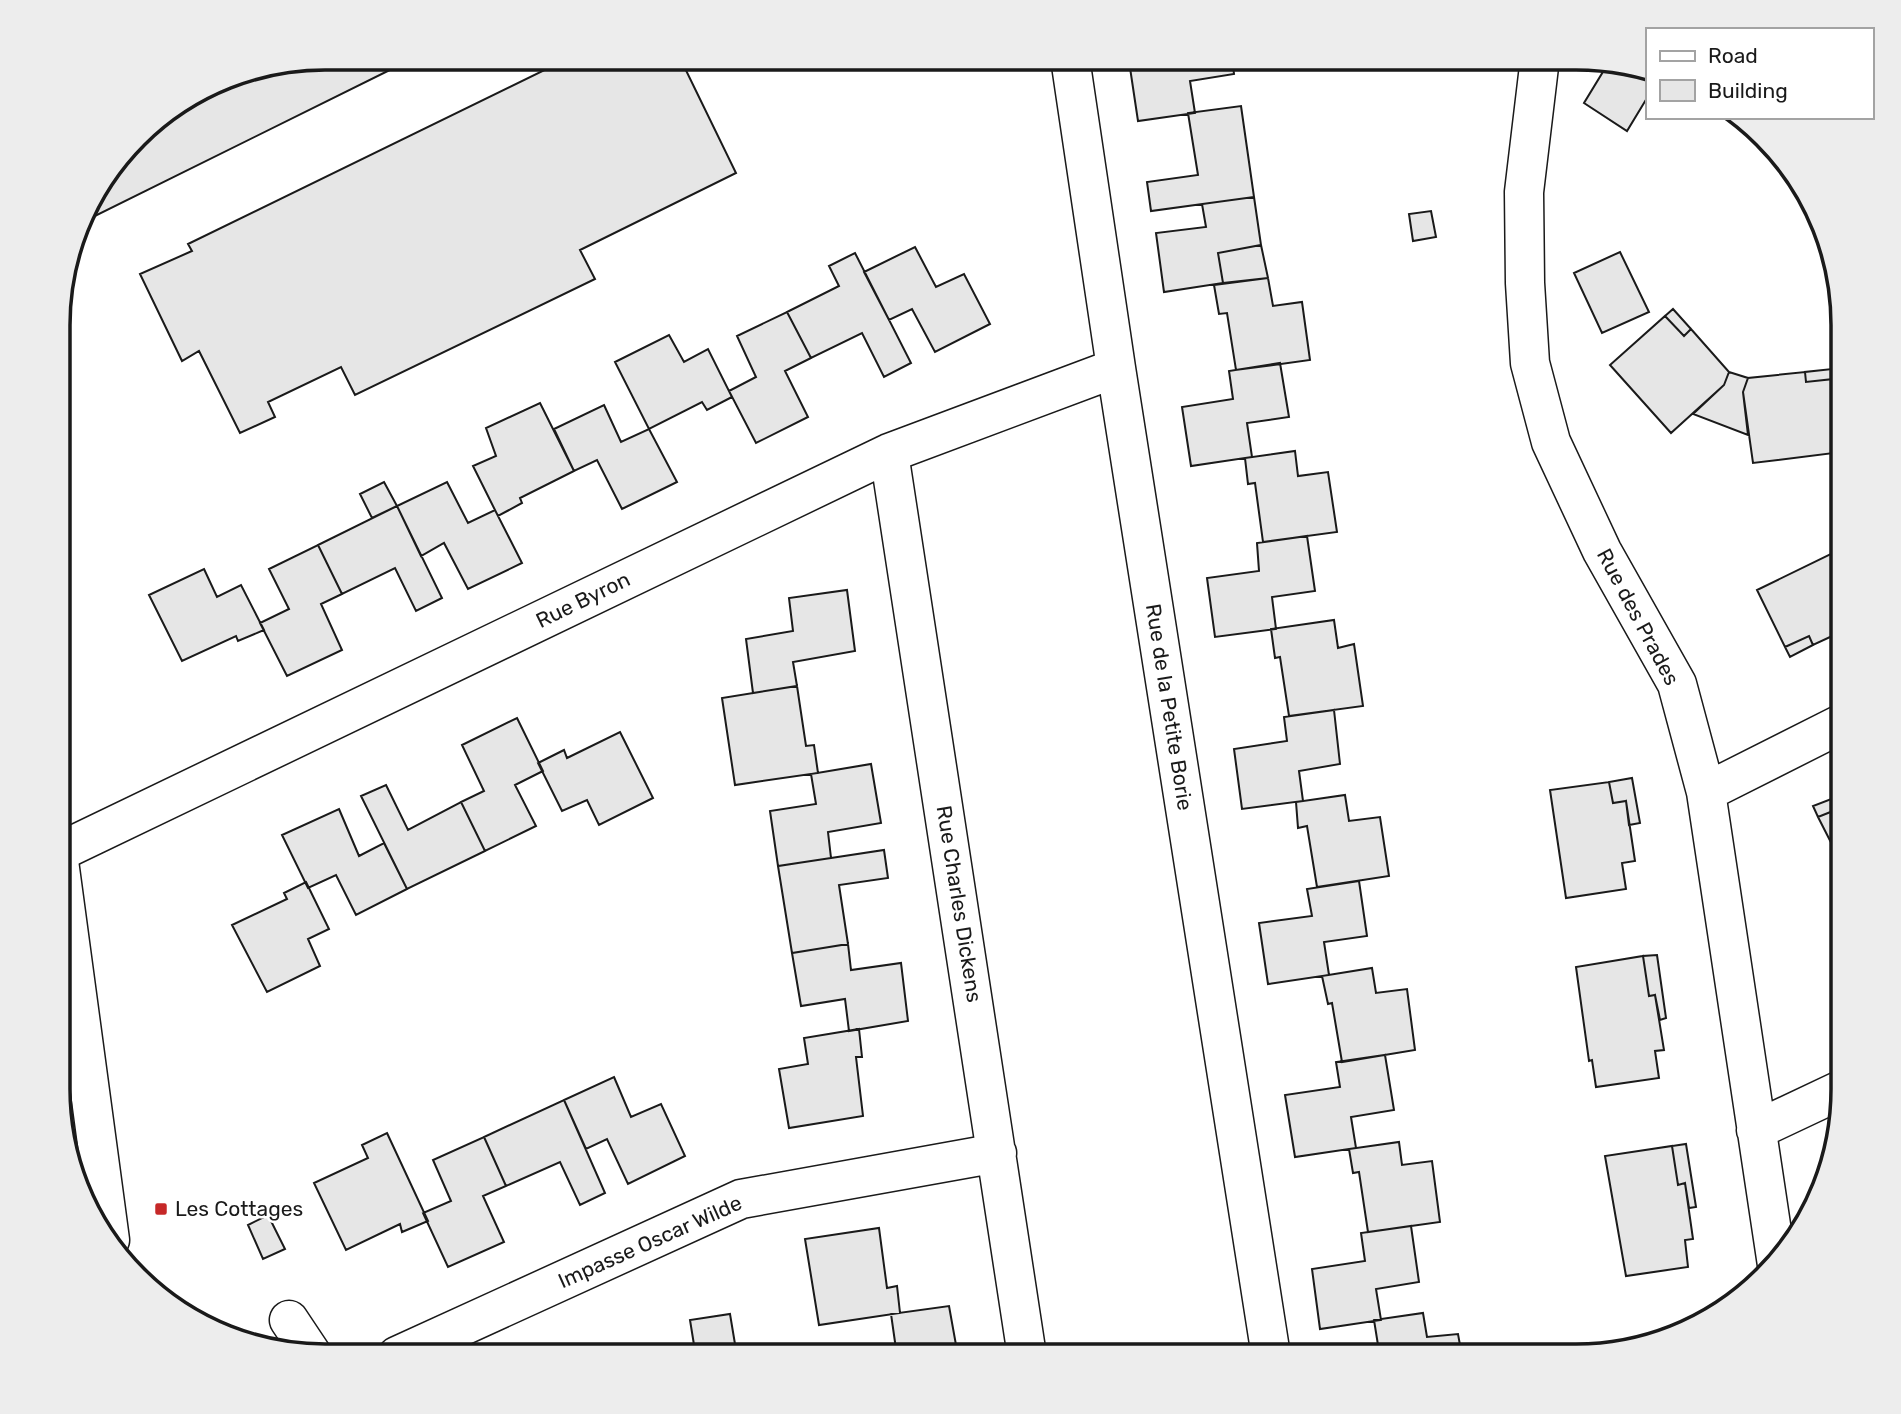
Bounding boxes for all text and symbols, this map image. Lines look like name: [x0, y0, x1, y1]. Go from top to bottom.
legend: [1646, 28, 1873, 119]
text: Road: [1708, 43, 1758, 68]
text: Building: [1708, 78, 1788, 103]
street label: Rue des Prades: [1592, 544, 1685, 689]
street label: Rue Byron: [532, 566, 634, 633]
street label: Rue de la Petite Borie: [1141, 602, 1198, 812]
street label: Rue Charles Dickens: [932, 804, 987, 1004]
street label: Impasse Oscar Wilde: [554, 1190, 746, 1293]
place label: Les Cottages: [175, 1196, 303, 1221]
marker: Les Cottages: [153, 1201, 169, 1217]

